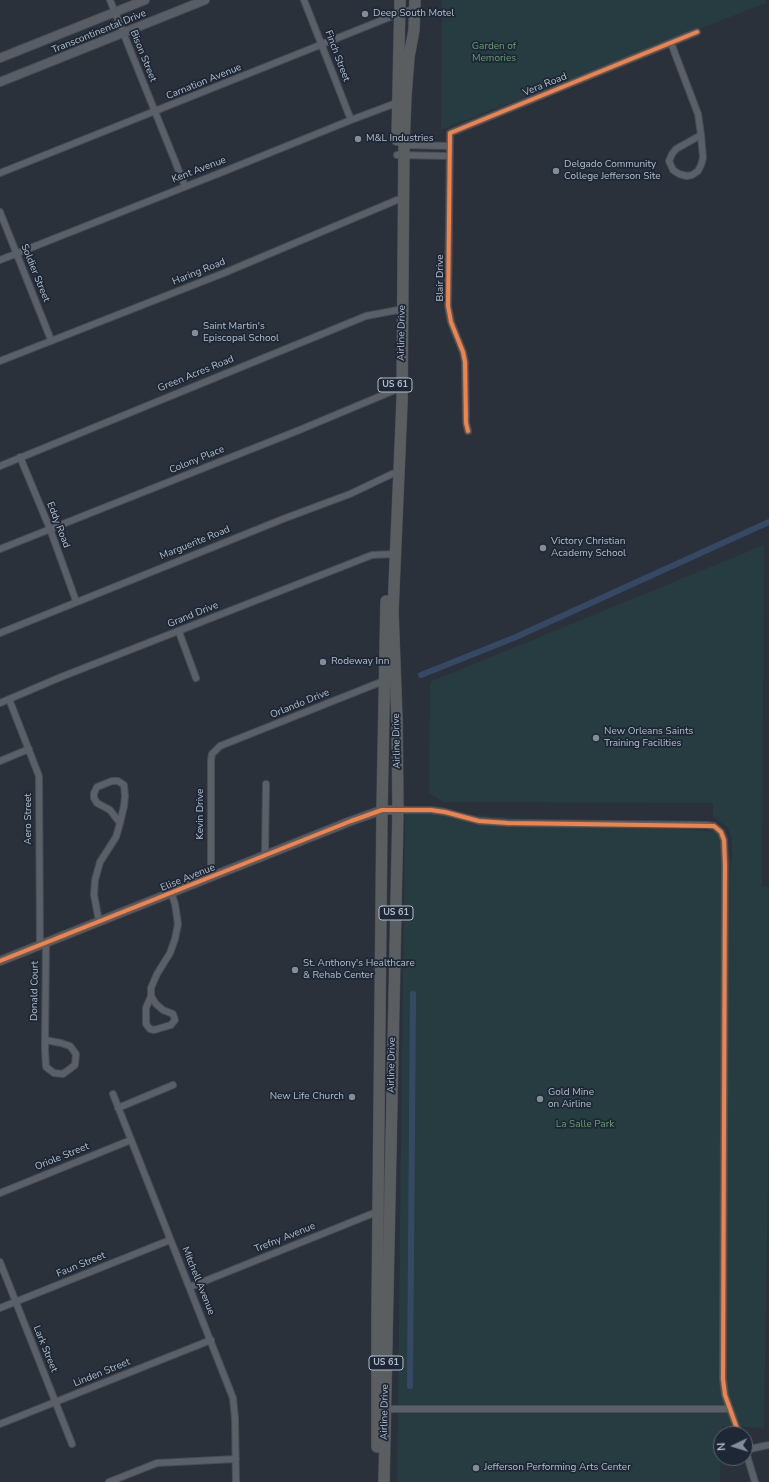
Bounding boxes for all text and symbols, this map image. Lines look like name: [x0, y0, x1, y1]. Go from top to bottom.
street label: Transcontinental Drive: [50, 8, 148, 56]
place label: Deep South Motel: [373, 8, 454, 20]
marker: Deep South Motel: [360, 9, 370, 19]
street label: Bison Street: [127, 28, 159, 84]
street label: Finch Street: [322, 29, 352, 83]
park label: Garden of Memories: [472, 41, 516, 64]
street label: Carnation Avenue: [165, 61, 243, 103]
street label: Vera Road: [521, 71, 569, 99]
place label: M&L Industries: [366, 133, 433, 145]
marker: M&L Industries: [353, 134, 363, 144]
street label: Kent Avenue: [170, 154, 228, 186]
place label: Delgado Community College Jefferson Site: [564, 159, 661, 182]
marker: Delgado Community College Jefferson Site: [551, 166, 561, 176]
street label: Soldier Street: [18, 242, 52, 304]
street label: Blair Drive: [435, 254, 447, 302]
street label: Haring Road: [171, 256, 227, 288]
street label: Airline Drive: [396, 305, 408, 361]
place label: Saint Martin's Episcopal School: [203, 321, 279, 344]
marker: Saint Martin's Episcopal School: [190, 328, 200, 338]
street label: Green Acres Road: [156, 353, 236, 395]
road number: US 61: [378, 378, 412, 392]
street label: Colony Place: [168, 444, 226, 476]
street label: Eddy Road: [44, 500, 72, 550]
street label: Marguerite Road: [158, 523, 232, 563]
place label: Victory Christian Academy School: [551, 536, 626, 560]
marker: Victory Christian Academy School: [538, 543, 548, 553]
street label: Grand Drive: [166, 599, 220, 631]
place label: Rodeway Inn: [331, 656, 389, 668]
marker: Rodeway Inn: [318, 657, 328, 667]
street label: Orlando Drive: [269, 687, 331, 721]
street label: Airline Drive: [391, 713, 403, 769]
place label: New Orleans Saints Training Facilities: [604, 726, 693, 750]
marker: New Orleans Saints Training Facilities: [591, 733, 601, 743]
street label: Kevin Drive: [195, 789, 207, 839]
street label: Aero Street: [23, 793, 35, 845]
street label: Elise Avenue: [159, 862, 217, 894]
road number: US 61: [379, 906, 413, 920]
place label: St. Anthony's Healthcare & Rehab Center: [303, 958, 415, 982]
street label: Donald Court: [28, 961, 42, 1021]
marker: St. Anthony's Healthcare & Rehab Center: [290, 965, 300, 975]
street label: Airline Drive: [386, 1037, 398, 1093]
place label: Gold Mine on Airline: [548, 1087, 594, 1110]
place label: New Life Church: [270, 1091, 344, 1103]
marker: New Life Church: [347, 1092, 357, 1102]
marker: Gold Mine on Airline: [535, 1094, 545, 1104]
park label: La Salle Park: [556, 1119, 614, 1131]
street label: Oriole Street: [33, 1141, 91, 1173]
street label: Trefny Avenue: [253, 1220, 317, 1256]
street label: Mitchell Avenue: [179, 1245, 217, 1317]
street label: Faun Street: [55, 1250, 107, 1280]
street label: Lark Street: [30, 1324, 60, 1374]
street label: Linden Street: [72, 1356, 132, 1390]
road number: US 61: [369, 1356, 403, 1370]
street label: Airline Drive: [379, 1384, 391, 1440]
north arrow: [713, 1426, 753, 1466]
text: N: [714, 1442, 729, 1451]
place label: Jefferson Performing Arts Center: [484, 1462, 631, 1474]
marker: Jefferson Performing Arts Center: [471, 1463, 481, 1473]

